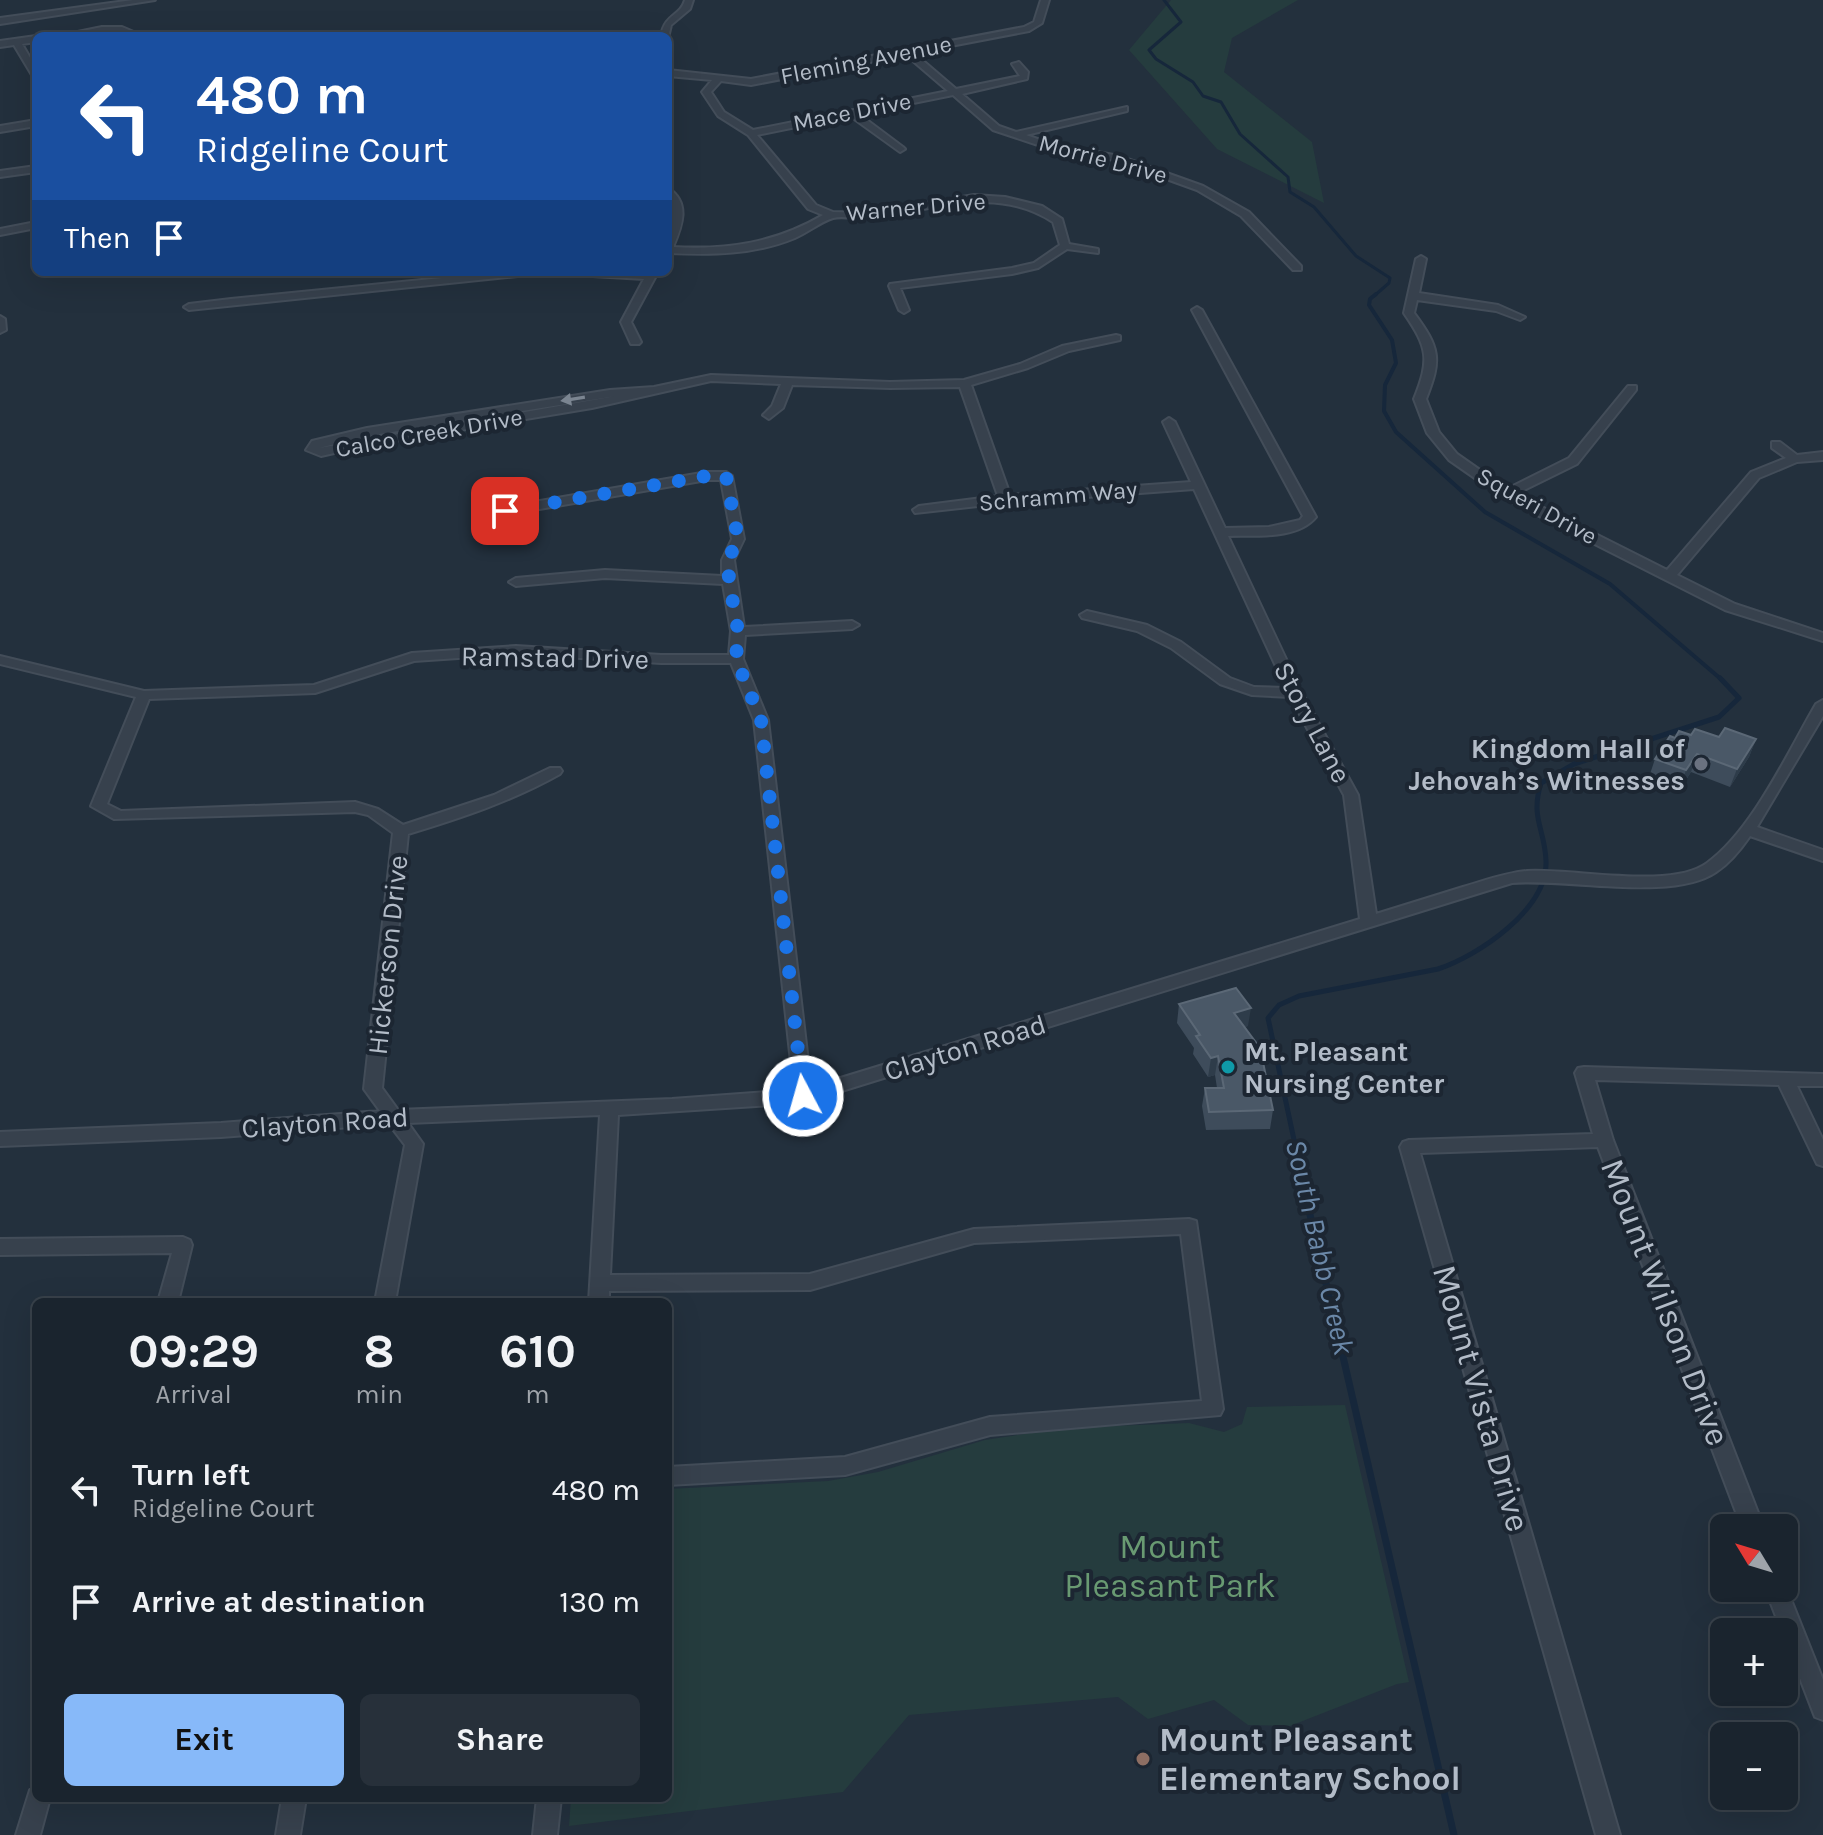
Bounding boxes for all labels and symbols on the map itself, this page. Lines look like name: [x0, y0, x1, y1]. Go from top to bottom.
street label: Fleming Avenue: [778, 30, 954, 90]
street label: Mace Drive: [790, 87, 914, 137]
street label: Morrie Drive: [1036, 128, 1170, 190]
street label: Warner Drive: [845, 187, 987, 227]
one-way arrow: [560, 394, 585, 406]
street label: Calco Creek Drive: [333, 403, 525, 463]
street label: Squeri Drive: [1472, 462, 1602, 550]
street label: Schramm Way: [978, 475, 1138, 517]
pin: [471, 477, 539, 545]
street label: Ramstad Drive: [461, 639, 649, 676]
street label: Story Lane: [1267, 656, 1358, 788]
place label: Kingdom Hall of Jehovah’s Witnesses: [1408, 732, 1686, 797]
marker: Kingdom Hall of Jehovah’s Witnesses: [1692, 755, 1710, 773]
street label: Hickerson Drive: [361, 854, 414, 1057]
street label: Clayton Road: [880, 1007, 1050, 1088]
place label: Mt. Pleasant Nursing Center: [1244, 1035, 1444, 1100]
position arrow: [761, 1054, 845, 1138]
marker: Mt. Pleasant Nursing Center: [1219, 1058, 1237, 1076]
street label: Clayton Road: [240, 1100, 410, 1145]
water label: South Babb Creek: [1278, 1136, 1362, 1359]
street label: Mount Wilson Drive: [1592, 1153, 1738, 1451]
street label: Mount Vista Drive: [1424, 1260, 1538, 1536]
north arrow: [1710, 1514, 1798, 1602]
park label: Mount Pleasant Park: [1064, 1527, 1276, 1606]
place label: Mount Pleasant Elementary School: [1159, 1720, 1461, 1799]
marker: Mount Pleasant Elementary School: [1134, 1750, 1152, 1768]

